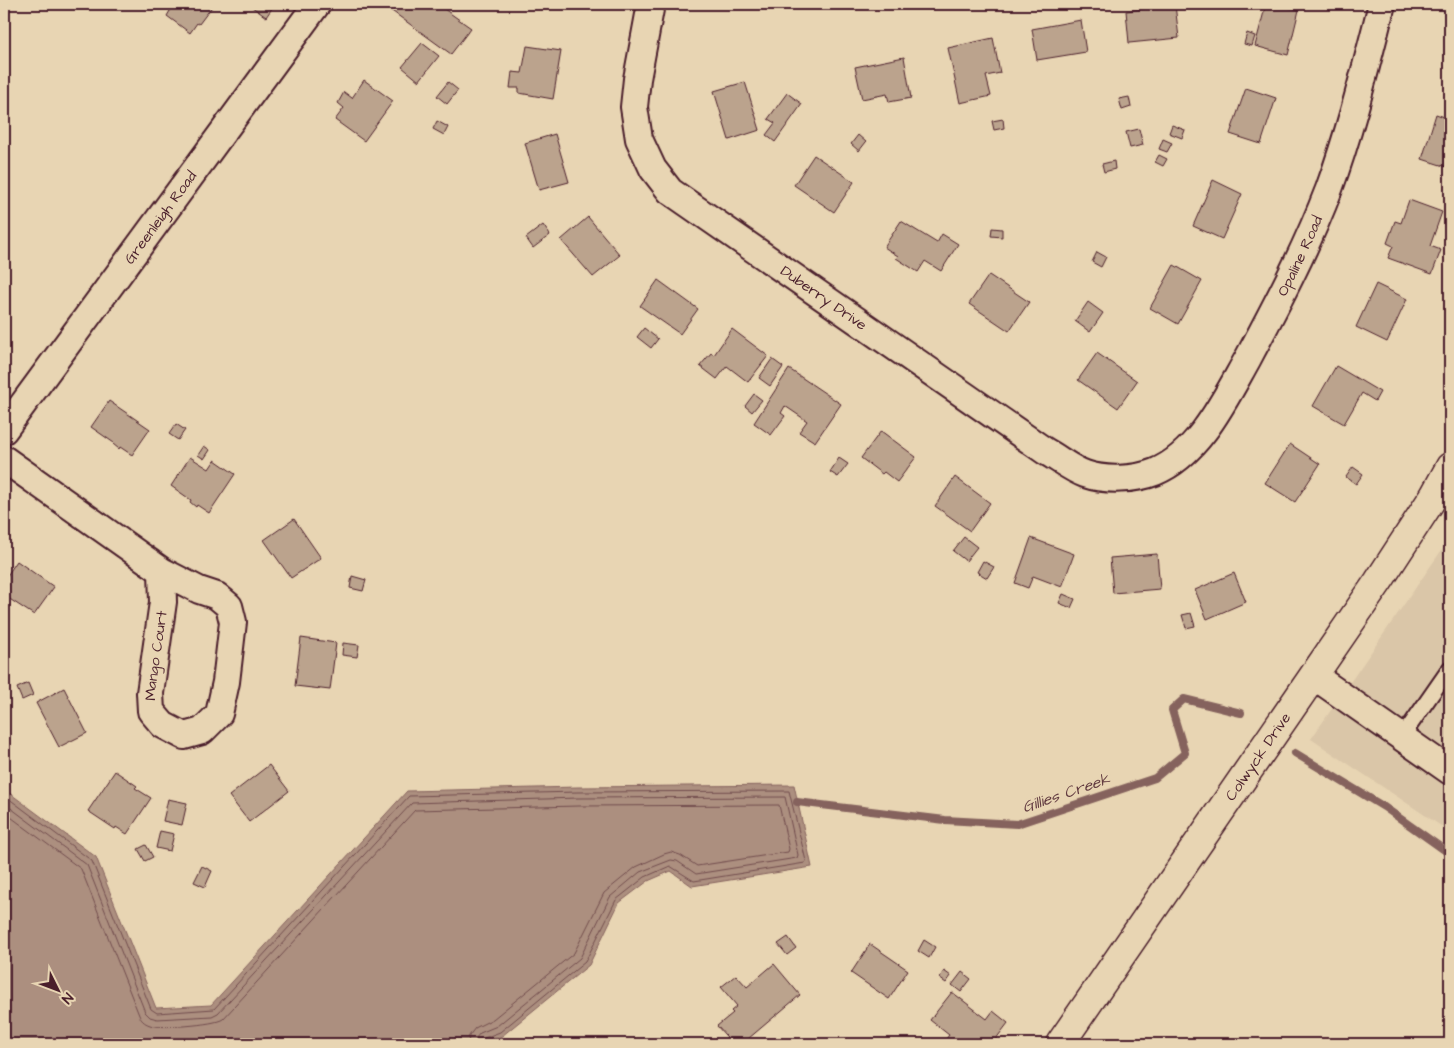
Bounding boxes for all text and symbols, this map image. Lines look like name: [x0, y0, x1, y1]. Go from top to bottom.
street label: Greenleigh Road: [119, 166, 202, 268]
street label: Opaline Road: [1272, 212, 1328, 300]
street label: Duberry Drive: [776, 260, 871, 335]
street label: Mango Court: [139, 609, 172, 701]
street label: Colwyck Drive: [1220, 708, 1296, 805]
water label: Gillies Creek: [1019, 767, 1114, 818]
north arrow: [32, 966, 82, 1016]
text: N: [56, 988, 77, 1008]

